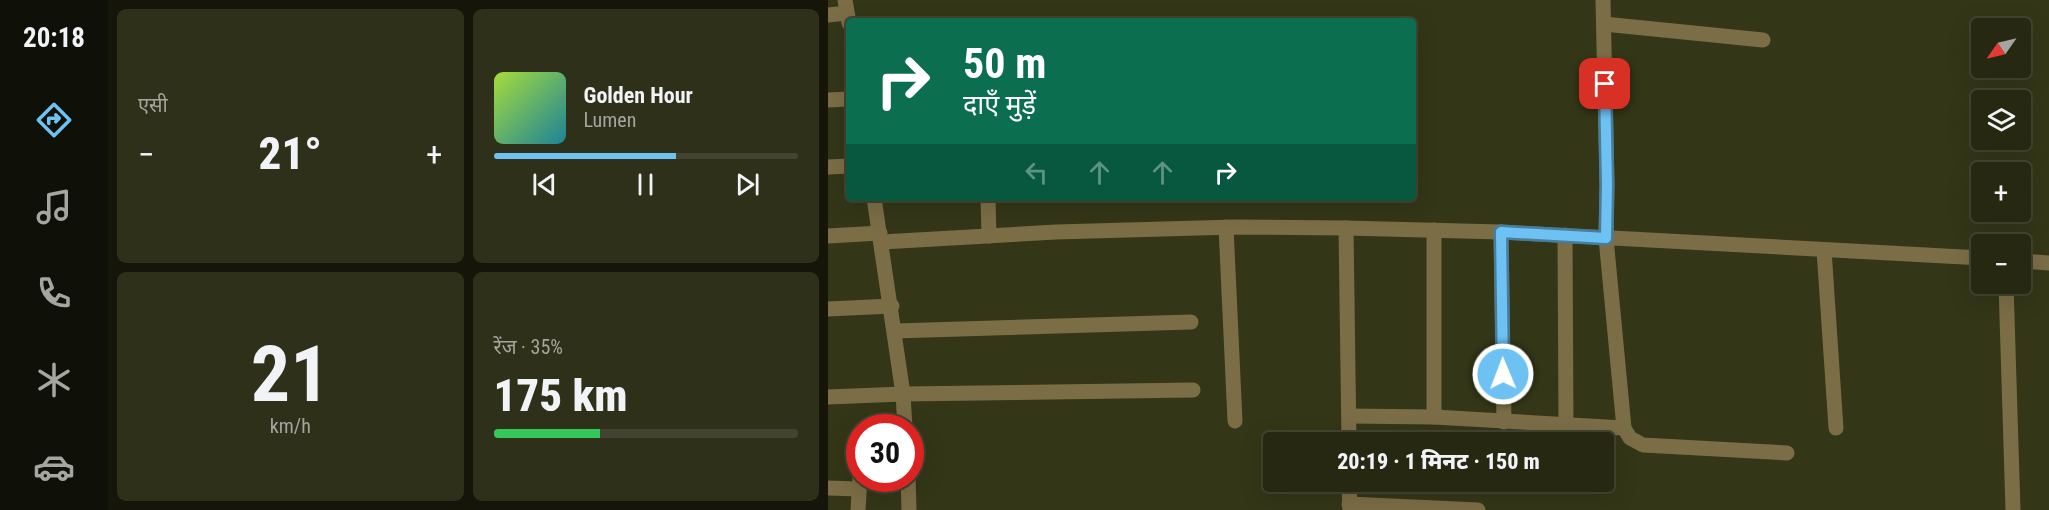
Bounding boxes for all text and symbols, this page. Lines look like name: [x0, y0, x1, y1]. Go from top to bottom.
north arrow: [1971, 18, 2031, 78]
map controls: [1971, 18, 2031, 294]
text: 20:18: [23, 22, 85, 54]
text: 50 m: [963, 39, 1046, 88]
icon: right: [864, 42, 942, 120]
pin: [1579, 58, 1630, 109]
icon: arrive: [1588, 67, 1621, 100]
text: Golden Hour: [584, 83, 693, 108]
text: दाएँ मुड़ें: [963, 89, 1036, 121]
button: layers: [1971, 90, 2031, 150]
text: एसी: [138, 93, 168, 117]
icon: directions: [33, 99, 75, 141]
text: Lumen: [584, 108, 636, 132]
text: 21°: [259, 127, 322, 180]
text: −: [138, 135, 155, 174]
text: +: [426, 135, 443, 174]
icon: left: [1020, 156, 1053, 189]
icon: ahead: [1083, 156, 1116, 189]
icon: ahead: [1146, 156, 1179, 189]
icon: right: [1209, 156, 1242, 189]
button: +: [1971, 162, 2031, 222]
icon: previous: [528, 168, 561, 201]
icon: pause: [629, 168, 662, 201]
icon: next: [731, 168, 764, 201]
icon: music: [33, 186, 75, 228]
button: −: [1971, 234, 2031, 294]
icon: phone: [33, 272, 75, 314]
text: 21: [251, 329, 330, 420]
text: रेंज · 35%: [494, 335, 563, 359]
position arrow: [1471, 342, 1535, 406]
icon: climate: [33, 359, 75, 401]
text: 175 km: [494, 369, 628, 422]
text: km/h: [270, 414, 311, 438]
speed limit sign: 30: [846, 414, 924, 492]
icon: car: [33, 446, 75, 488]
text: 20:19 · 1 मिनट · 150 m: [1337, 449, 1540, 474]

